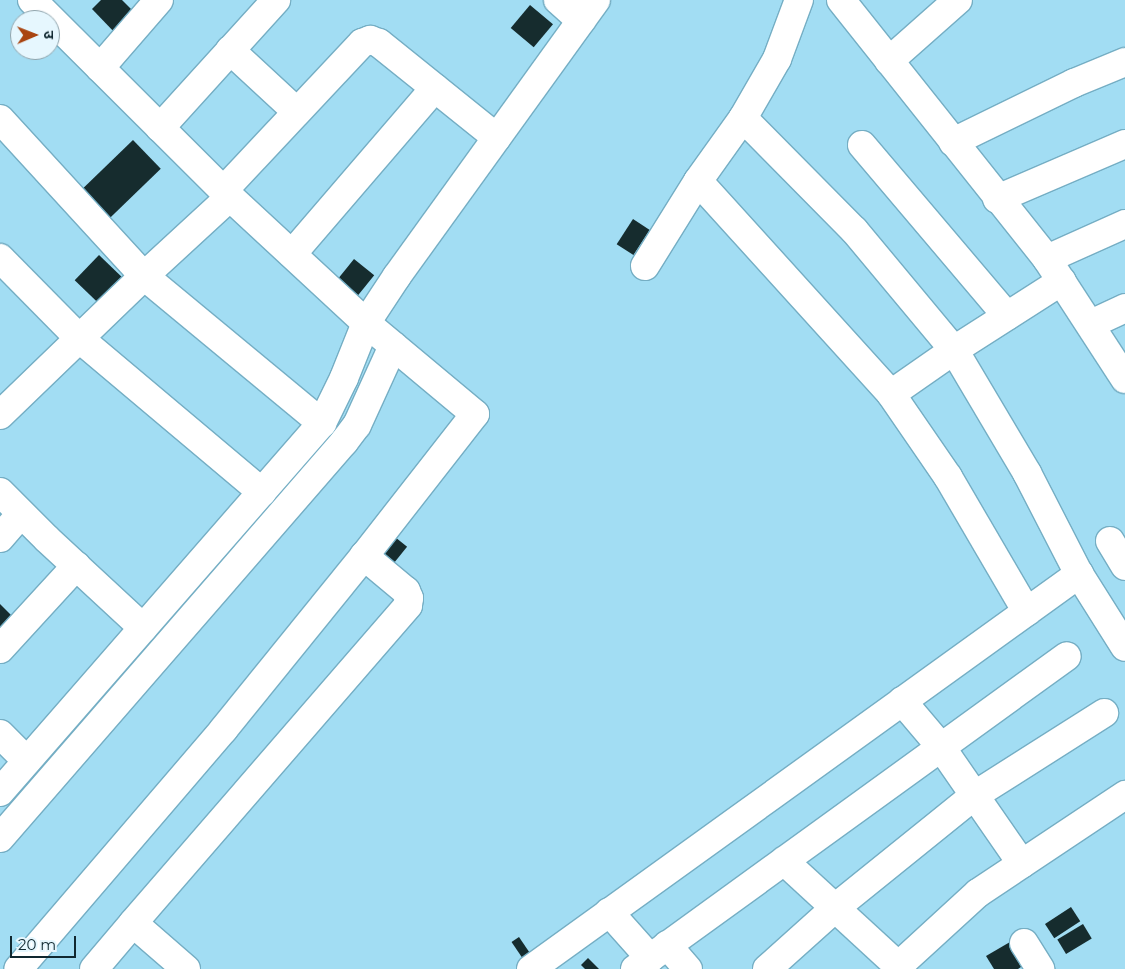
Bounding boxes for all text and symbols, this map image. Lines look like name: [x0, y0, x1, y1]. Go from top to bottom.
north arrow: [10, 10, 60, 60]
text: उ: [40, 30, 58, 39]
scale bar: [12, 926, 79, 958]
text: 20 m: [18, 935, 56, 954]

